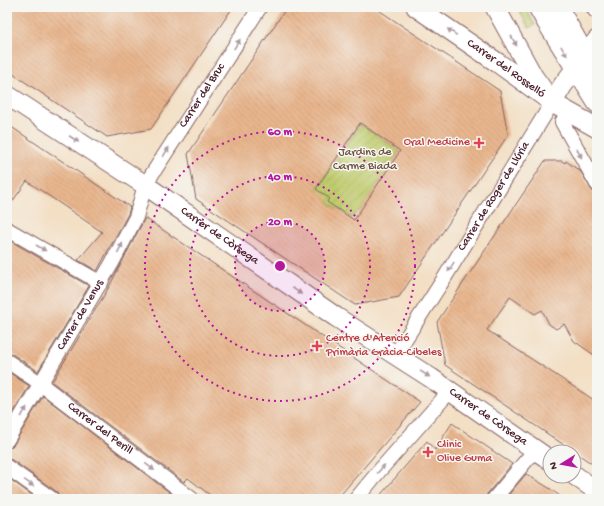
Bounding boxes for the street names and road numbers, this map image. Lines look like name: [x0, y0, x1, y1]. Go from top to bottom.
street label: Carrer del Rosselló: [464, 37, 548, 102]
street label: Carrer del Bruc: [177, 60, 229, 131]
street label: Carrer de Roger de Llúria: [455, 139, 534, 254]
street label: Carrer de Còrsega: [177, 204, 261, 268]
street label: Carrer de Venus: [55, 277, 108, 353]
street label: Carrer de Còrsega: [446, 385, 530, 449]
street label: Carrer del Perill: [64, 400, 136, 459]

